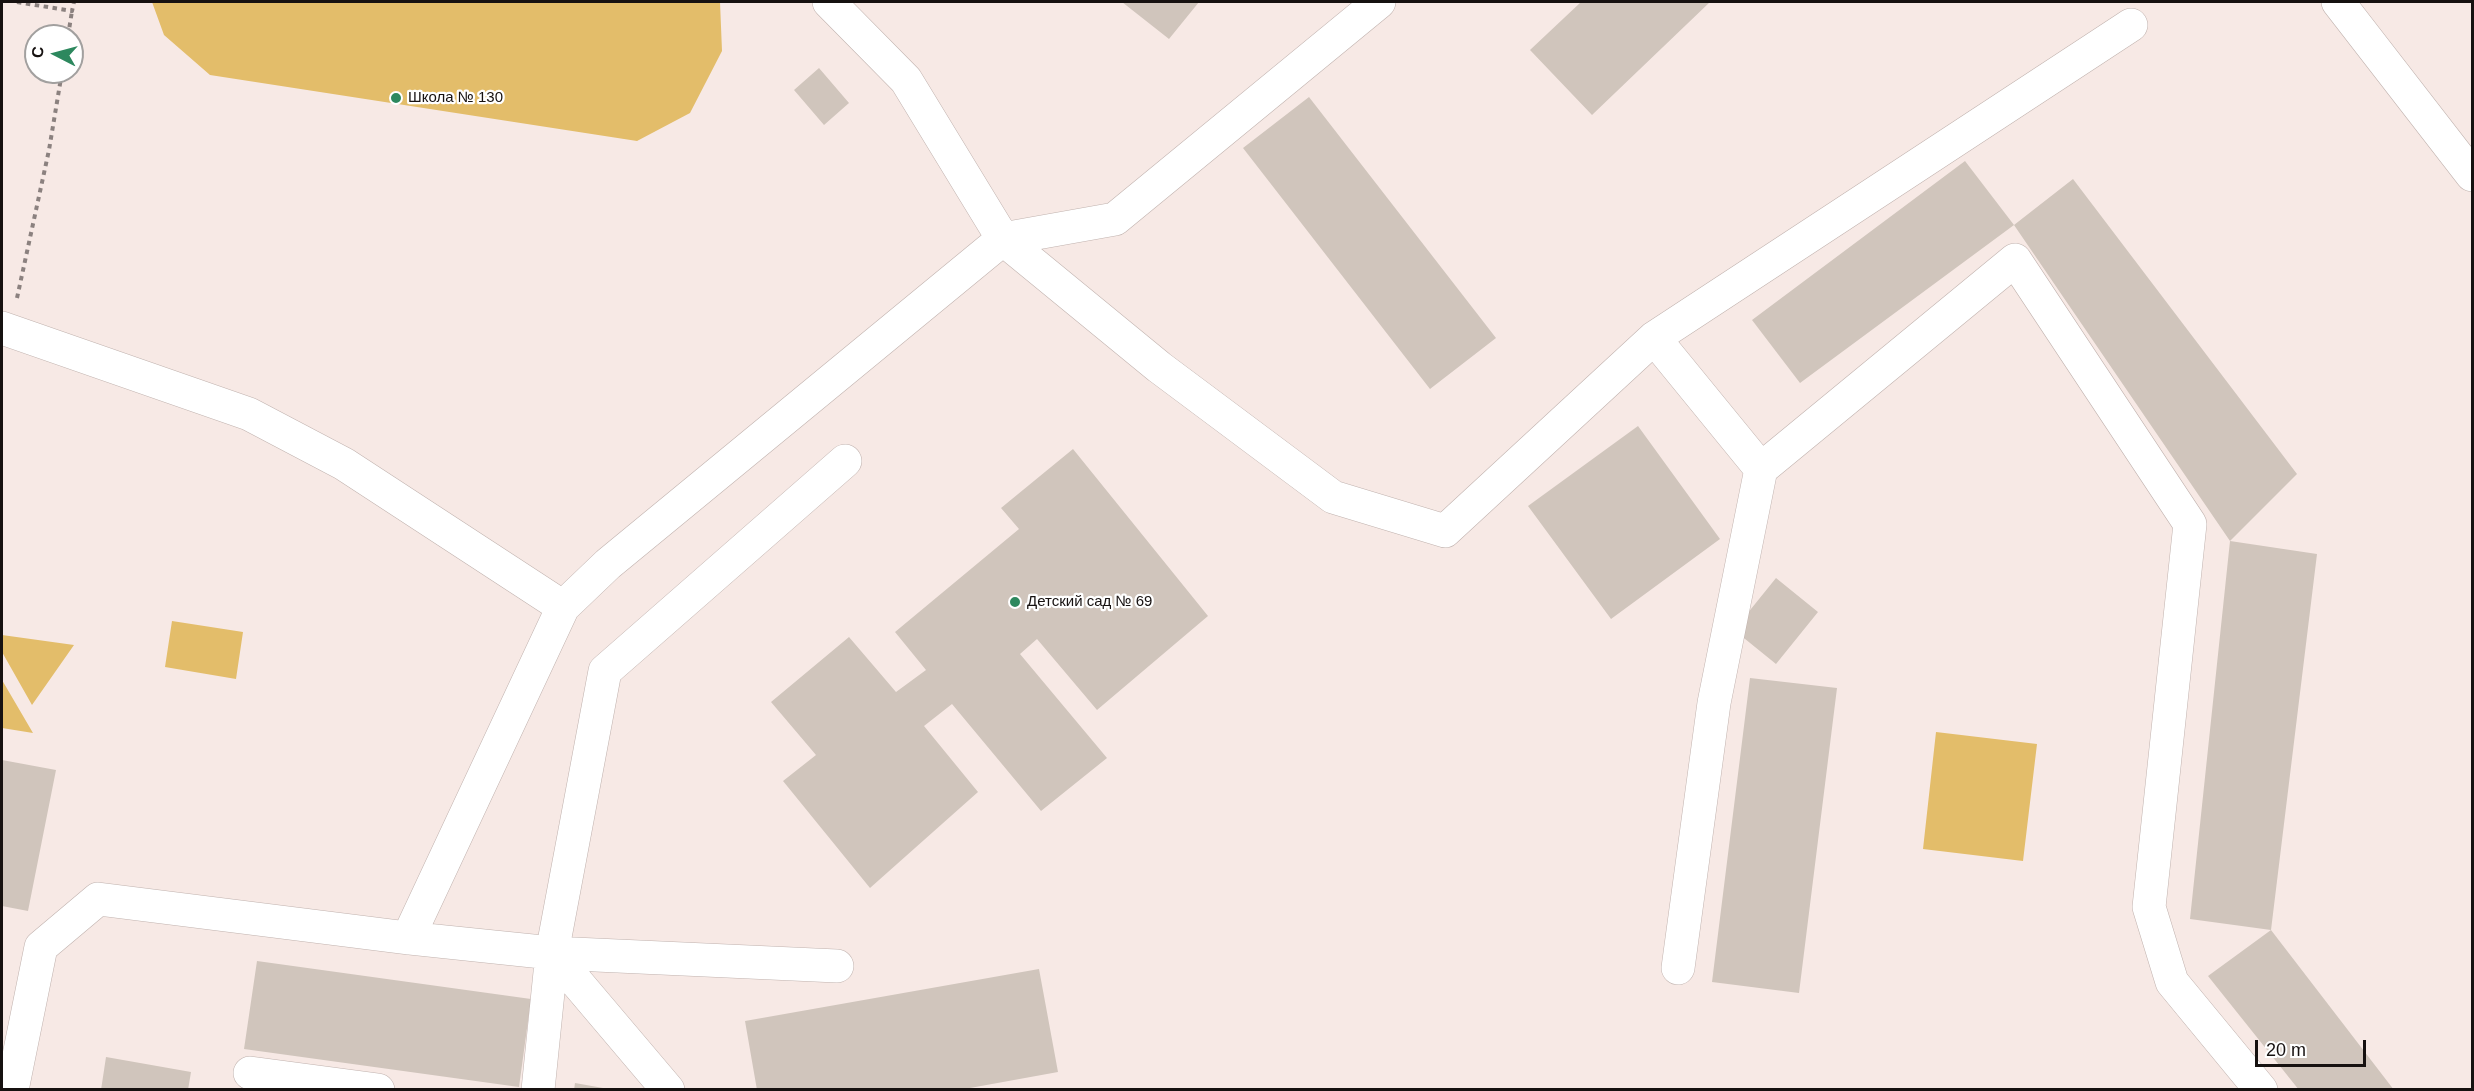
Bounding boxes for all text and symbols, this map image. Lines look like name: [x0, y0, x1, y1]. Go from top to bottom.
north arrow: [24, 24, 84, 84]
text: С: [29, 46, 47, 59]
place label: Школа № 130: [408, 89, 503, 107]
marker: Школа № 130: [389, 91, 403, 105]
place label: Детский сад № 69: [1027, 593, 1152, 611]
marker: Детский сад № 69: [1008, 595, 1022, 609]
scale bar: [2258, 1028, 2369, 1066]
text: 20 m: [2266, 1040, 2306, 1060]

